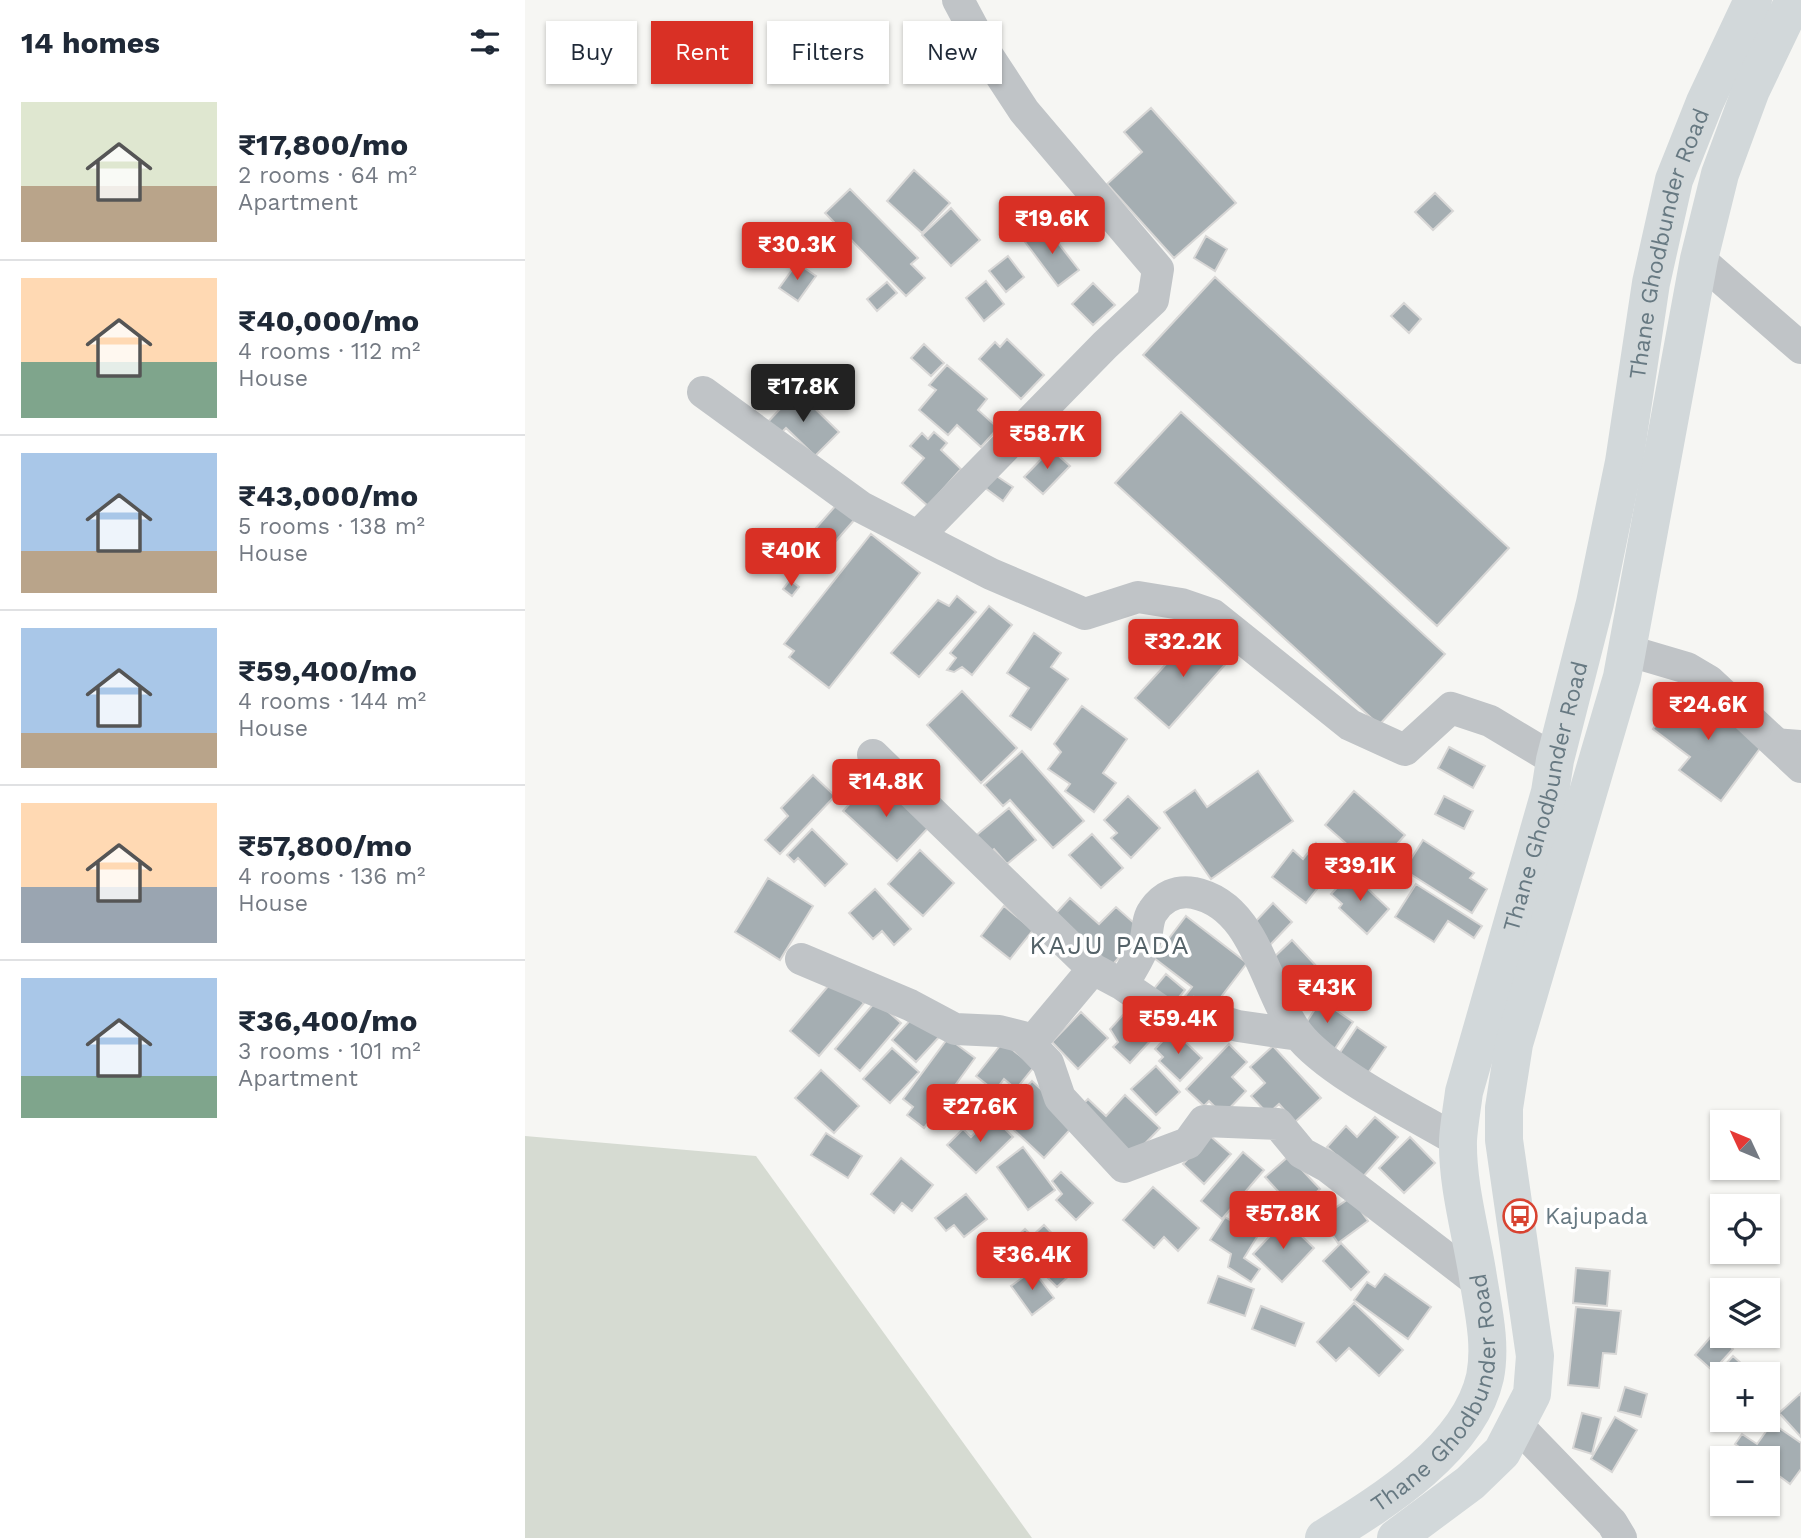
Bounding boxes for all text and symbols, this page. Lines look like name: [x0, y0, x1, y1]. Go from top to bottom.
chip: Buy: [546, 21, 637, 84]
chip: Rent: [651, 21, 753, 84]
chip: Filters: [767, 21, 889, 84]
chip: New: [903, 21, 1002, 84]
icon: filters: [466, 23, 504, 61]
text: 14 homes: [21, 25, 160, 60]
street label: Thane Ghodbunder Road: [1623, 104, 1715, 381]
text: ₹17,800/mo: [238, 127, 408, 162]
icon: home: [77, 130, 161, 214]
text: 2 rooms · 64 m²: [238, 162, 417, 189]
text: Apartment: [238, 189, 358, 216]
pin: ₹19.6K: [995, 196, 1109, 256]
text: ₹19.6K: [1015, 205, 1089, 232]
pin: ₹30.3K: [740, 222, 854, 282]
text: ₹30.3K: [758, 231, 836, 258]
text: ₹40,000/mo: [238, 303, 419, 338]
icon: home: [77, 306, 161, 390]
text: 4 rooms · 112 m²: [238, 338, 420, 365]
pin: ₹17.8K: [746, 364, 860, 424]
text: House: [238, 365, 308, 392]
text: ₹17.8K: [767, 373, 839, 400]
pin: ₹58.7K: [990, 412, 1104, 471]
text: ₹58.7K: [1009, 420, 1085, 447]
text: ₹43,000/mo: [238, 478, 418, 513]
icon: home: [77, 481, 161, 565]
text: 5 rooms · 138 m²: [238, 513, 425, 540]
pin: ₹40K: [750, 528, 832, 588]
text: ₹40K: [761, 537, 821, 564]
text: House: [238, 540, 308, 567]
pin: ₹32.2K: [1126, 620, 1240, 679]
text: ₹32.2K: [1144, 628, 1222, 655]
text: ₹59,400/mo: [238, 653, 417, 688]
icon: home: [77, 656, 161, 740]
street label: Thane Ghodbunder Road: [1497, 658, 1593, 935]
pin: ₹24.6K: [1651, 682, 1765, 742]
text: 4 rooms · 144 m²: [238, 688, 426, 715]
text: ₹24.6K: [1669, 691, 1747, 718]
text: House: [238, 715, 308, 742]
pin: ₹14.8K: [829, 760, 943, 819]
text: ₹14.8K: [848, 768, 924, 795]
text: ₹57,800/mo: [238, 828, 412, 863]
icon: home: [77, 831, 161, 915]
pin: ₹39.1K: [1303, 844, 1417, 903]
text: ₹39.1K: [1324, 852, 1396, 879]
text: 4 rooms · 136 m²: [238, 863, 426, 890]
text: House: [238, 890, 308, 917]
district label: KAJU PADA: [1029, 930, 1191, 960]
pin: ₹43K: [1286, 965, 1368, 1025]
text: ₹43K: [1298, 974, 1356, 1001]
pin: ₹59.4K: [1121, 996, 1235, 1056]
text: ₹36,400/mo: [238, 1003, 417, 1038]
text: ₹59.4K: [1139, 1005, 1217, 1032]
icon: home: [77, 1006, 161, 1090]
text: 3 rooms · 101 m²: [238, 1038, 421, 1065]
text: Apartment: [238, 1065, 358, 1092]
pin: ₹27.6K: [923, 1084, 1037, 1144]
text: ₹27.6K: [943, 1093, 1018, 1120]
north arrow: [1710, 1110, 1780, 1180]
map controls: [1710, 1110, 1780, 1516]
pin: ₹57.8K: [1226, 1192, 1340, 1251]
button: locate: [1710, 1194, 1780, 1264]
bus stop icon: Kajupada: [1501, 1197, 1539, 1235]
text: ₹57.8K: [1246, 1200, 1320, 1227]
place label: Kajupada: [1545, 1203, 1648, 1230]
pin: ₹36.4K: [975, 1232, 1089, 1292]
text: ₹36.4K: [992, 1241, 1072, 1268]
street label: Thane Ghodbunder Road: [1366, 1272, 1501, 1518]
button: layers: [1710, 1278, 1780, 1348]
button: +: [1710, 1362, 1780, 1432]
button: −: [1710, 1446, 1780, 1516]

